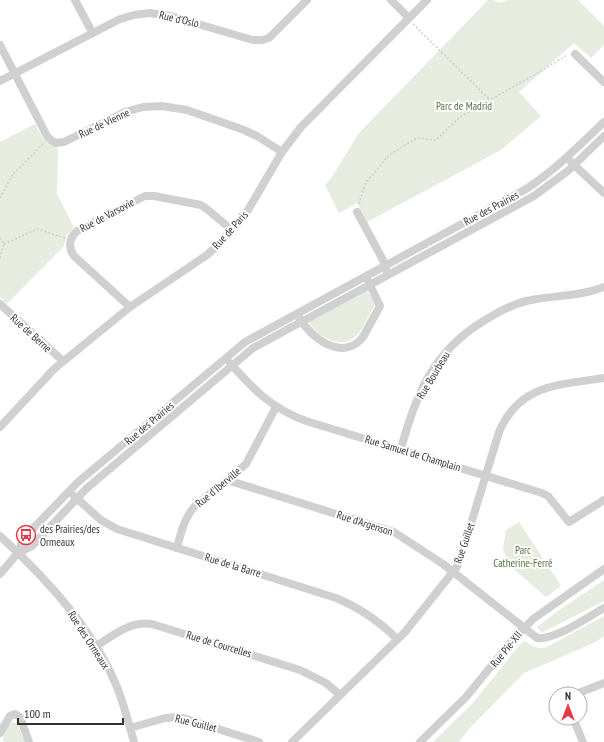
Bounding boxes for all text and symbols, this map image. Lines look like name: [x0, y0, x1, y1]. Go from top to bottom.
street label: Rue d'Oslo: [158, 8, 200, 30]
park label: Parc de Madrid: [436, 99, 492, 113]
street label: Rue de Vienne: [76, 105, 132, 141]
street label: Rue des Prairies: [461, 188, 521, 228]
street label: Rue de Varsovie: [77, 195, 137, 235]
street label: Rue de Paris: [209, 208, 251, 252]
street label: Rue de Berne: [7, 311, 55, 355]
street label: Rue Bourbeau: [413, 348, 453, 401]
street label: Rue des Prairies: [121, 398, 177, 448]
street label: Rue Samuel de Champlain: [363, 432, 463, 474]
street label: Rue d'Iberville: [192, 464, 244, 510]
street label: Rue d'Argenson: [335, 507, 395, 539]
street label: Rue Guillet: [451, 521, 477, 565]
place label: des Prairies/des Ormeaux: [40, 522, 100, 549]
bus stop icon: des Prairies/des Ormeaux: [15, 524, 37, 546]
park label: Parc Catherine-Ferré: [493, 543, 553, 570]
street label: Rue de la Barre: [203, 550, 263, 580]
street label: Rue des Ormeaux: [65, 608, 113, 672]
street label: Rue de Courcelles: [185, 627, 254, 661]
street label: Rue Pie-XII: [487, 628, 525, 670]
north arrow: [548, 686, 588, 726]
text: N: [565, 689, 571, 703]
scale bar: [18, 700, 123, 726]
text: 100 m: [24, 706, 51, 721]
street label: Rue Guillet: [174, 711, 218, 735]

